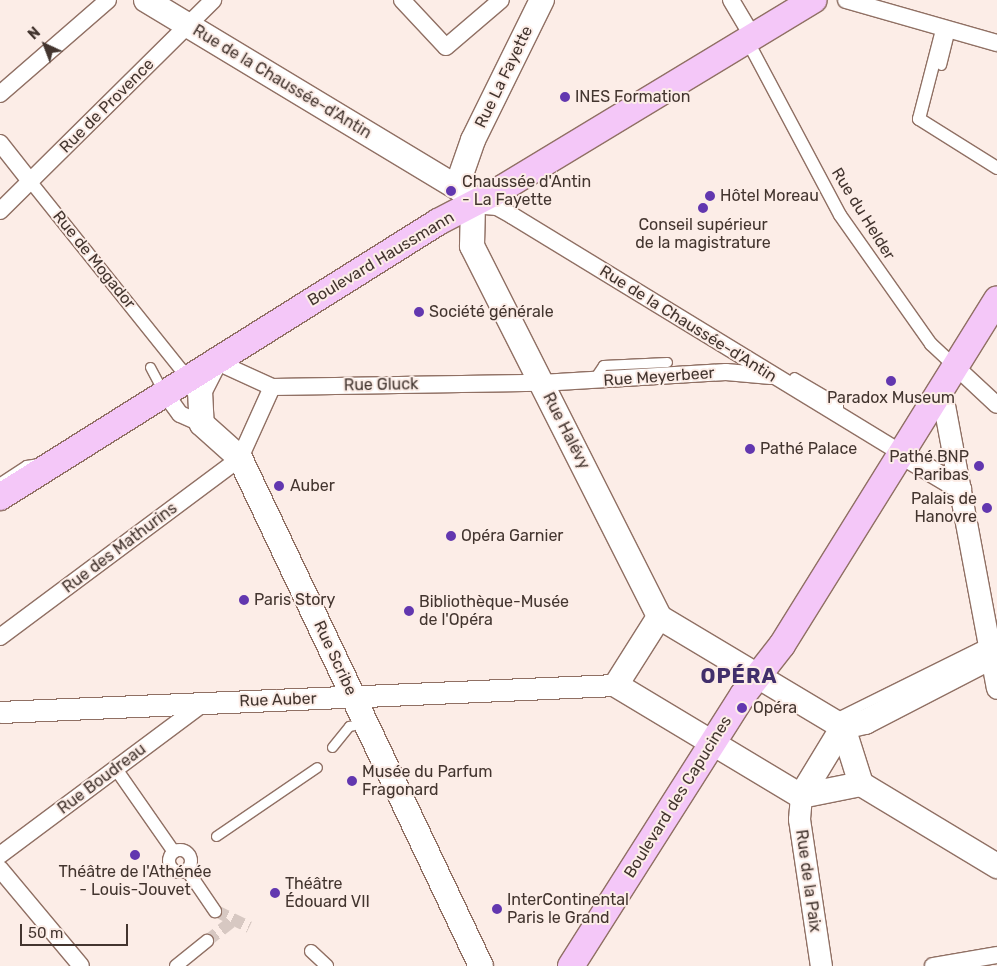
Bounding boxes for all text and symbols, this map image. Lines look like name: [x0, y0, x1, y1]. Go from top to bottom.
north arrow: [20, 20, 70, 70]
street label: Rue de la Chaussée-d'Antin: [189, 21, 375, 143]
street label: Rue La Fayette: [471, 23, 537, 131]
text: N: [25, 24, 44, 43]
street label: Rue de Provence: [56, 55, 158, 157]
place label: INES Formation: [575, 87, 690, 107]
marker: INES Formation: [559, 91, 571, 103]
street label: Rue du Helder: [827, 164, 899, 264]
place label: Chaussée d'Antin - La Fayette: [462, 172, 591, 210]
marker: Chaussée d'Antin - La Fayette: [444, 184, 458, 198]
place label: Hôtel Moreau: [720, 186, 819, 206]
marker: Hôtel Moreau: [704, 190, 716, 202]
marker: Conseil supérieur de la magistrature: [697, 202, 709, 214]
street label: Rue de Mogador: [49, 207, 139, 313]
street label: Boulevard Haussmann: [304, 208, 458, 310]
place label: Conseil supérieur de la magistrature: [635, 215, 771, 253]
street label: Rue de la Chaussée-d'Antin: [596, 262, 780, 386]
place label: Société générale: [429, 302, 554, 322]
marker: Société générale: [413, 306, 425, 318]
street label: Rue Meyerbeer: [603, 364, 715, 390]
street label: Rue Gluck: [344, 375, 418, 395]
marker: Paradox Museum: [885, 375, 897, 387]
place label: Paradox Museum: [827, 388, 955, 408]
street label: Rue Halévy: [538, 389, 594, 473]
place label: Pathé Palace: [760, 439, 857, 459]
marker: Pathé Palace: [744, 443, 756, 455]
place label: Pathé BNP Paribas: [889, 447, 969, 485]
marker: Pathé BNP Paribas: [973, 460, 985, 472]
place label: Auber: [290, 476, 335, 496]
marker: Auber: [272, 479, 286, 493]
place label: Palais de Hanovre: [911, 489, 977, 527]
street label: Rue des Mathurins: [59, 499, 181, 597]
marker: Palais de Hanovre: [981, 502, 993, 514]
place label: Opéra Garnier: [461, 526, 563, 546]
marker: Opéra Garnier: [445, 530, 457, 542]
place label: Paris Story: [254, 590, 335, 610]
place label: Bibliothèque-Musée de l'Opéra: [419, 592, 569, 630]
marker: Paris Story: [238, 594, 250, 606]
marker: Bibliothèque-Musée de l'Opéra: [403, 605, 415, 617]
street label: Rue Scribe: [309, 618, 361, 698]
district label: OPÉRA: [700, 663, 778, 689]
street label: Rue Auber: [239, 689, 317, 711]
place label: Opéra: [753, 698, 797, 718]
marker: Opéra: [735, 701, 749, 715]
street label: Boulevard des Capucines: [620, 712, 736, 882]
street label: Rue Boudreau: [54, 740, 150, 818]
place label: Musée du Parfum Fragonard: [362, 762, 492, 800]
marker: Musée du Parfum Fragonard: [346, 775, 358, 787]
street label: Rue de la Paix: [791, 828, 825, 934]
marker: Théâtre de l'Athénée - Louis-Jouvet: [129, 849, 141, 861]
place label: Théâtre de l'Athénée - Louis-Jouvet: [58, 862, 212, 900]
place label: Théâtre Édouard VII: [285, 874, 370, 912]
marker: Théâtre Édouard VII: [269, 887, 281, 899]
place label: InterContinental Paris le Grand: [507, 890, 629, 928]
marker: InterContinental Paris le Grand: [491, 903, 503, 915]
scale bar: [22, 914, 130, 946]
text: 50 m: [28, 924, 63, 942]

